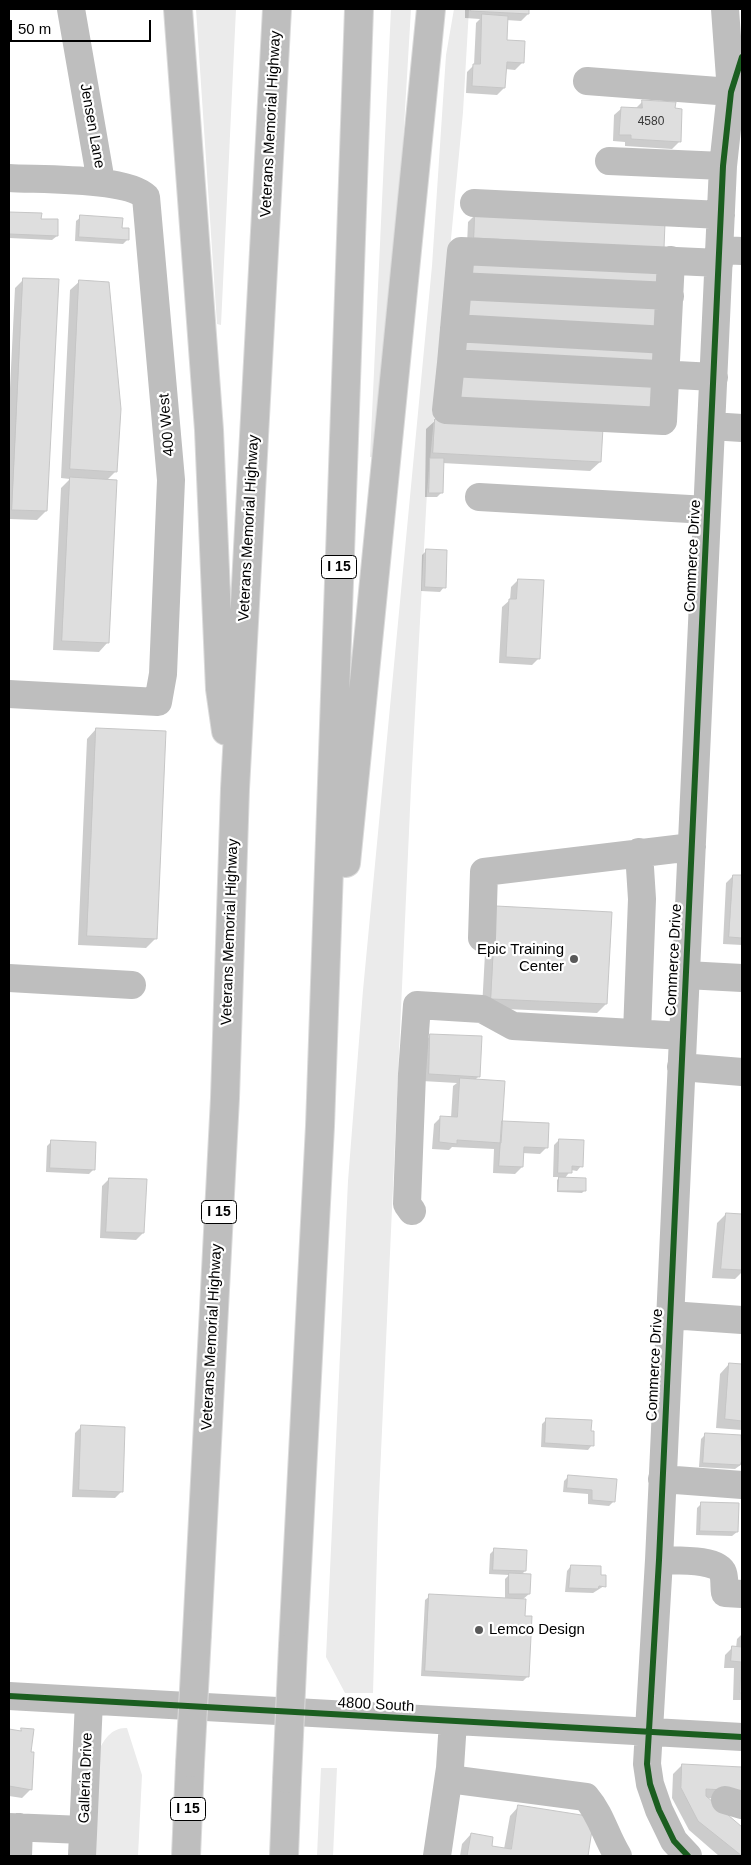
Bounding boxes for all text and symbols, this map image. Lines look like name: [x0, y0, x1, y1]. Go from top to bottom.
scale bar: [12, 10, 154, 42]
text: 50 m: [18, 20, 51, 37]
street label: Veterans Memorial Highway: [257, 30, 285, 218]
street label: Jensen Lane: [76, 82, 108, 170]
house number: 4580: [638, 115, 664, 129]
street label: 400 West: [155, 393, 179, 457]
street label: Veterans Memorial Highway: [235, 434, 263, 622]
street label: Commerce Drive: [681, 499, 705, 613]
road number: I 15: [322, 556, 356, 578]
street label: Veterans Memorial Highway: [218, 838, 242, 1026]
street label: Commerce Drive: [662, 903, 686, 1017]
place label: Epic Training Center: [477, 941, 564, 976]
marker: Epic Training Center: [568, 953, 580, 965]
road number: I 15: [202, 1200, 236, 1224]
street label: Veterans Memorial Highway: [198, 1243, 226, 1431]
street label: Commerce Drive: [643, 1308, 667, 1422]
place label: Lemco Design: [489, 1621, 585, 1639]
marker: Lemco Design: [473, 1624, 485, 1636]
street label: 4800 South: [337, 1694, 415, 1716]
street label: Galleria Drive: [75, 1732, 97, 1824]
road number: I 15: [170, 1798, 206, 1820]

